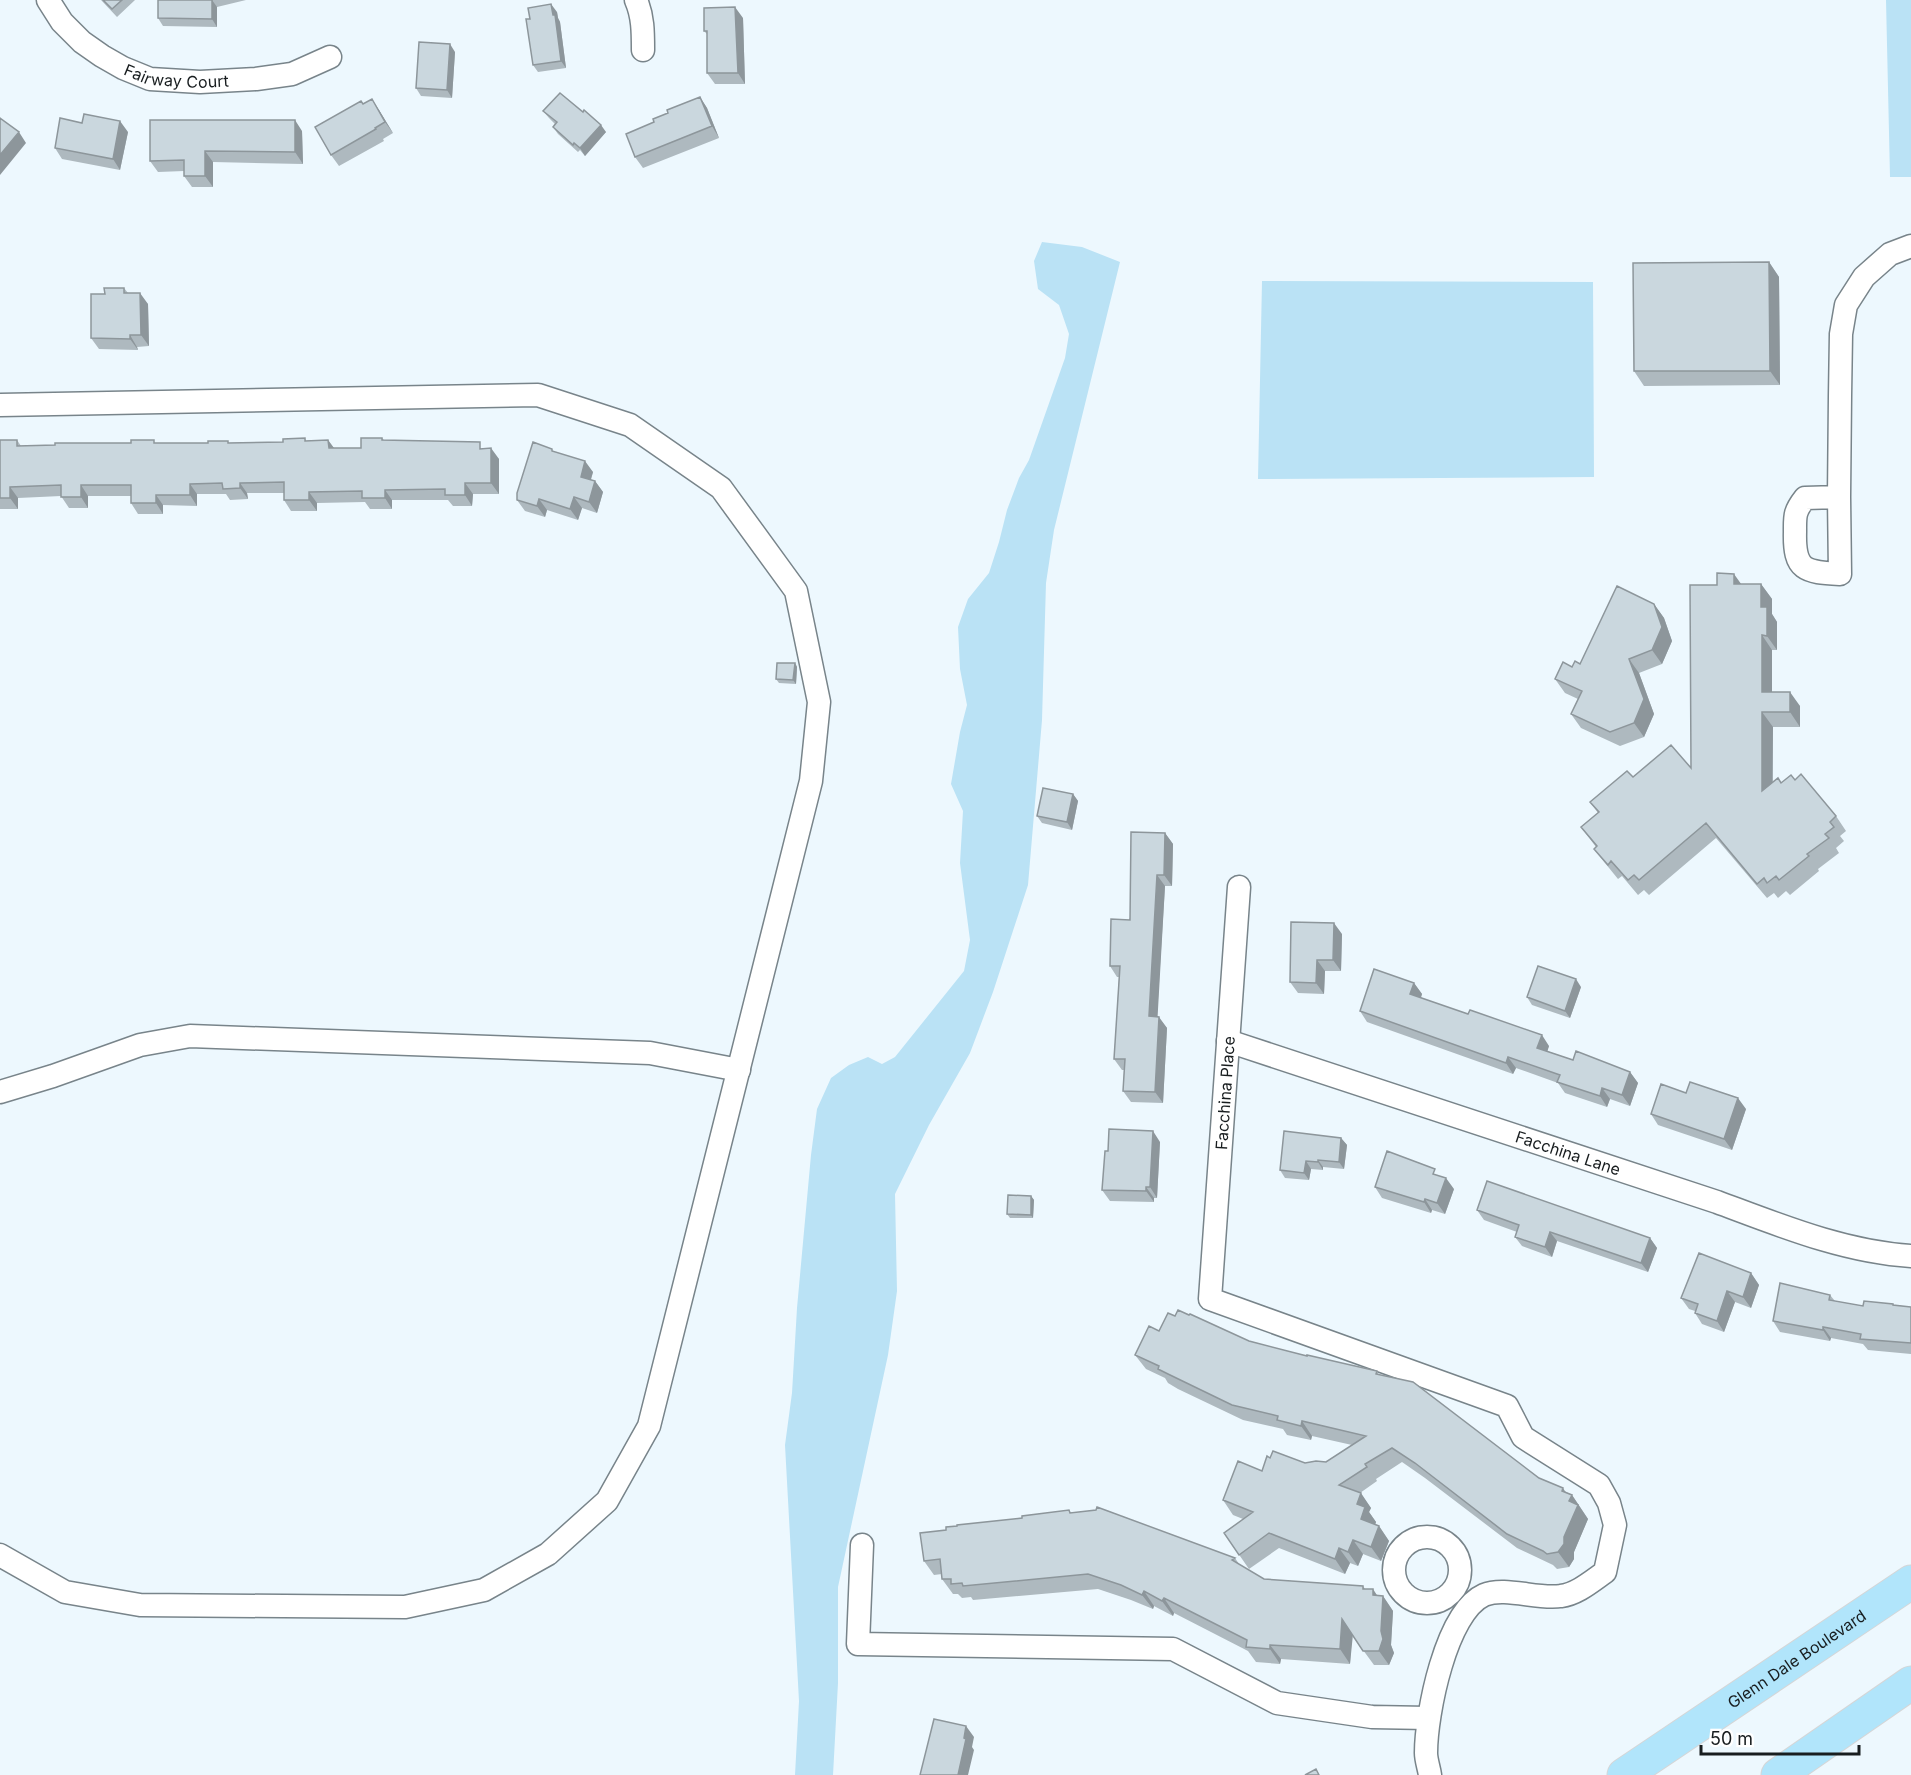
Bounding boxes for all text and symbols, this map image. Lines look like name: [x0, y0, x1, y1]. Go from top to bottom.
street label: Fairway Court: [121, 60, 229, 92]
street label: Facchina Place: [1211, 1035, 1239, 1151]
street label: Facchina Lane: [1513, 1126, 1623, 1180]
street label: Glenn Dale Boulevard: [1724, 1605, 1870, 1713]
scale bar: [1701, 1718, 1858, 1756]
text: 50 m: [1710, 1728, 1753, 1749]

